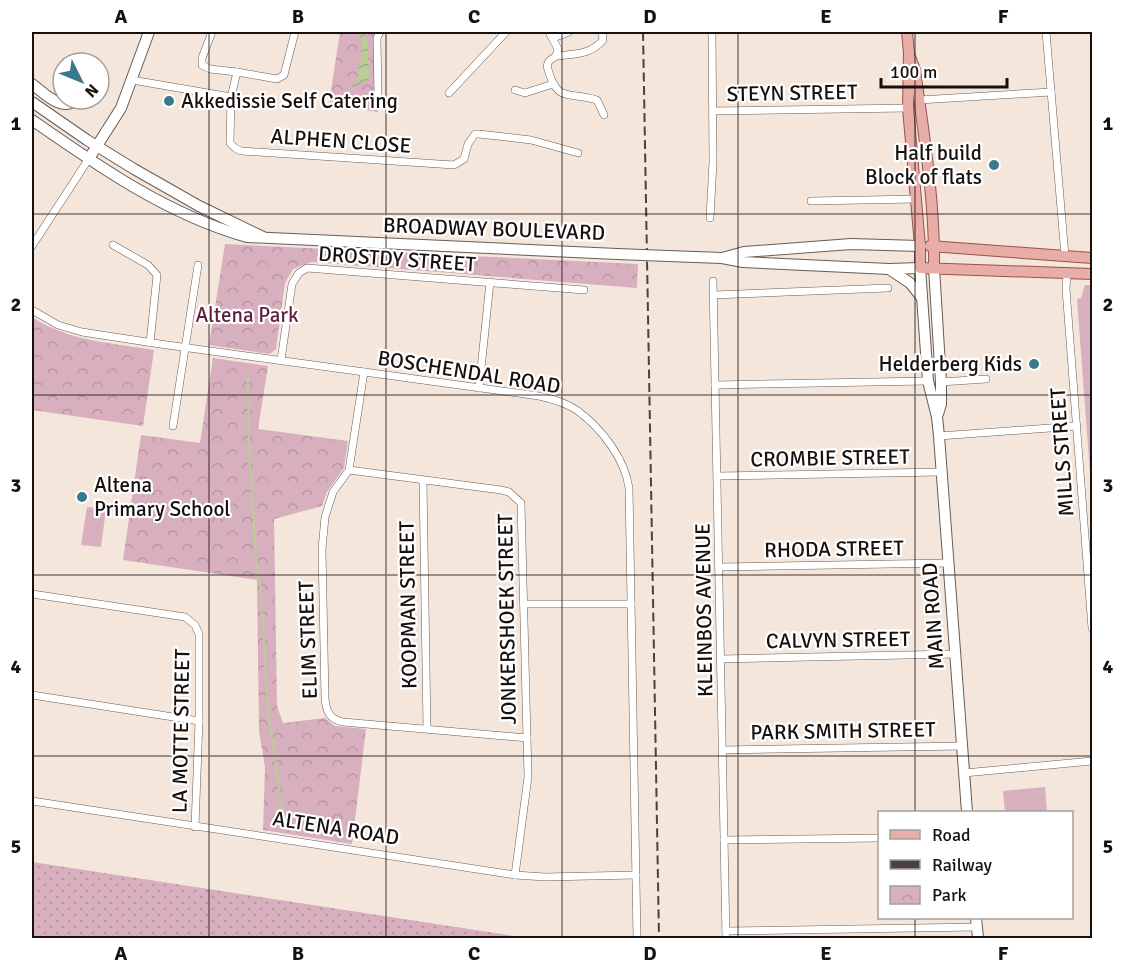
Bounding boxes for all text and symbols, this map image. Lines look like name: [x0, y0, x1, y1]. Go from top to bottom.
text: A: [115, 4, 128, 29]
text: B: [292, 4, 304, 29]
text: C: [468, 4, 480, 29]
text: D: [643, 4, 657, 29]
text: E: [820, 4, 832, 29]
text: F: [998, 4, 1009, 29]
north arrow: [51, 51, 111, 111]
scale bar: [881, 51, 1007, 89]
text: 100 m: [890, 61, 937, 83]
street label: STEYN STREET: [726, 79, 858, 107]
text: N: [80, 80, 102, 101]
place label: Akkedissie Self Catering: [181, 88, 398, 114]
marker: Akkedissie Self Catering: [162, 94, 176, 108]
text: 1: [11, 111, 22, 136]
text: 1: [1103, 111, 1114, 136]
street label: ALPHEN CLOSE: [270, 123, 412, 159]
place label: Half build Block of flats: [865, 140, 982, 190]
marker: Half build Block of flats: [987, 158, 1001, 172]
street label: BROADWAY BOULEVARD: [382, 212, 606, 246]
street label: DROSTDY STREET: [317, 241, 477, 278]
text: 2: [11, 292, 21, 317]
text: 2: [1103, 292, 1113, 317]
park label: Altena Park: [195, 302, 299, 328]
street label: BOSCHENDAL ROAD: [376, 345, 562, 399]
place label: Helderberg Kids: [879, 351, 1022, 377]
marker: Helderberg Kids: [1027, 357, 1041, 371]
street label: MILLS STREET: [1044, 386, 1079, 517]
street label: CROMBIE STREET: [750, 444, 911, 472]
place label: Altena Primary School: [94, 472, 230, 522]
text: 3: [11, 473, 21, 498]
text: 3: [1103, 473, 1113, 498]
marker: Altena Primary School: [75, 490, 89, 504]
street label: JONKERSHOEK STREET: [492, 513, 522, 725]
street label: KOOPMAN STREET: [394, 520, 422, 689]
street label: KLEINBOS AVENUE: [689, 523, 719, 697]
street label: RHODA STREET: [764, 535, 905, 563]
street label: MAIN ROAD: [916, 562, 950, 670]
street label: ELIM STREET: [293, 580, 323, 700]
street label: CALVYN STREET: [766, 626, 911, 654]
street label: LA MOTTE STREET: [167, 648, 195, 813]
text: 4: [11, 654, 22, 679]
text: 4: [1103, 654, 1114, 679]
street label: PARK SMITH STREET: [750, 716, 936, 746]
street label: ALTENA ROAD: [271, 805, 401, 851]
legend: [878, 811, 1073, 919]
text: Road: [932, 824, 971, 846]
text: 5: [11, 834, 21, 859]
text: 5: [1103, 834, 1113, 859]
text: Railway: [932, 854, 993, 876]
text: Park: [932, 884, 967, 906]
text: A: [115, 941, 128, 966]
text: B: [292, 941, 304, 966]
text: C: [468, 941, 480, 966]
text: D: [643, 941, 657, 966]
text: E: [820, 941, 832, 966]
text: F: [998, 941, 1009, 966]

